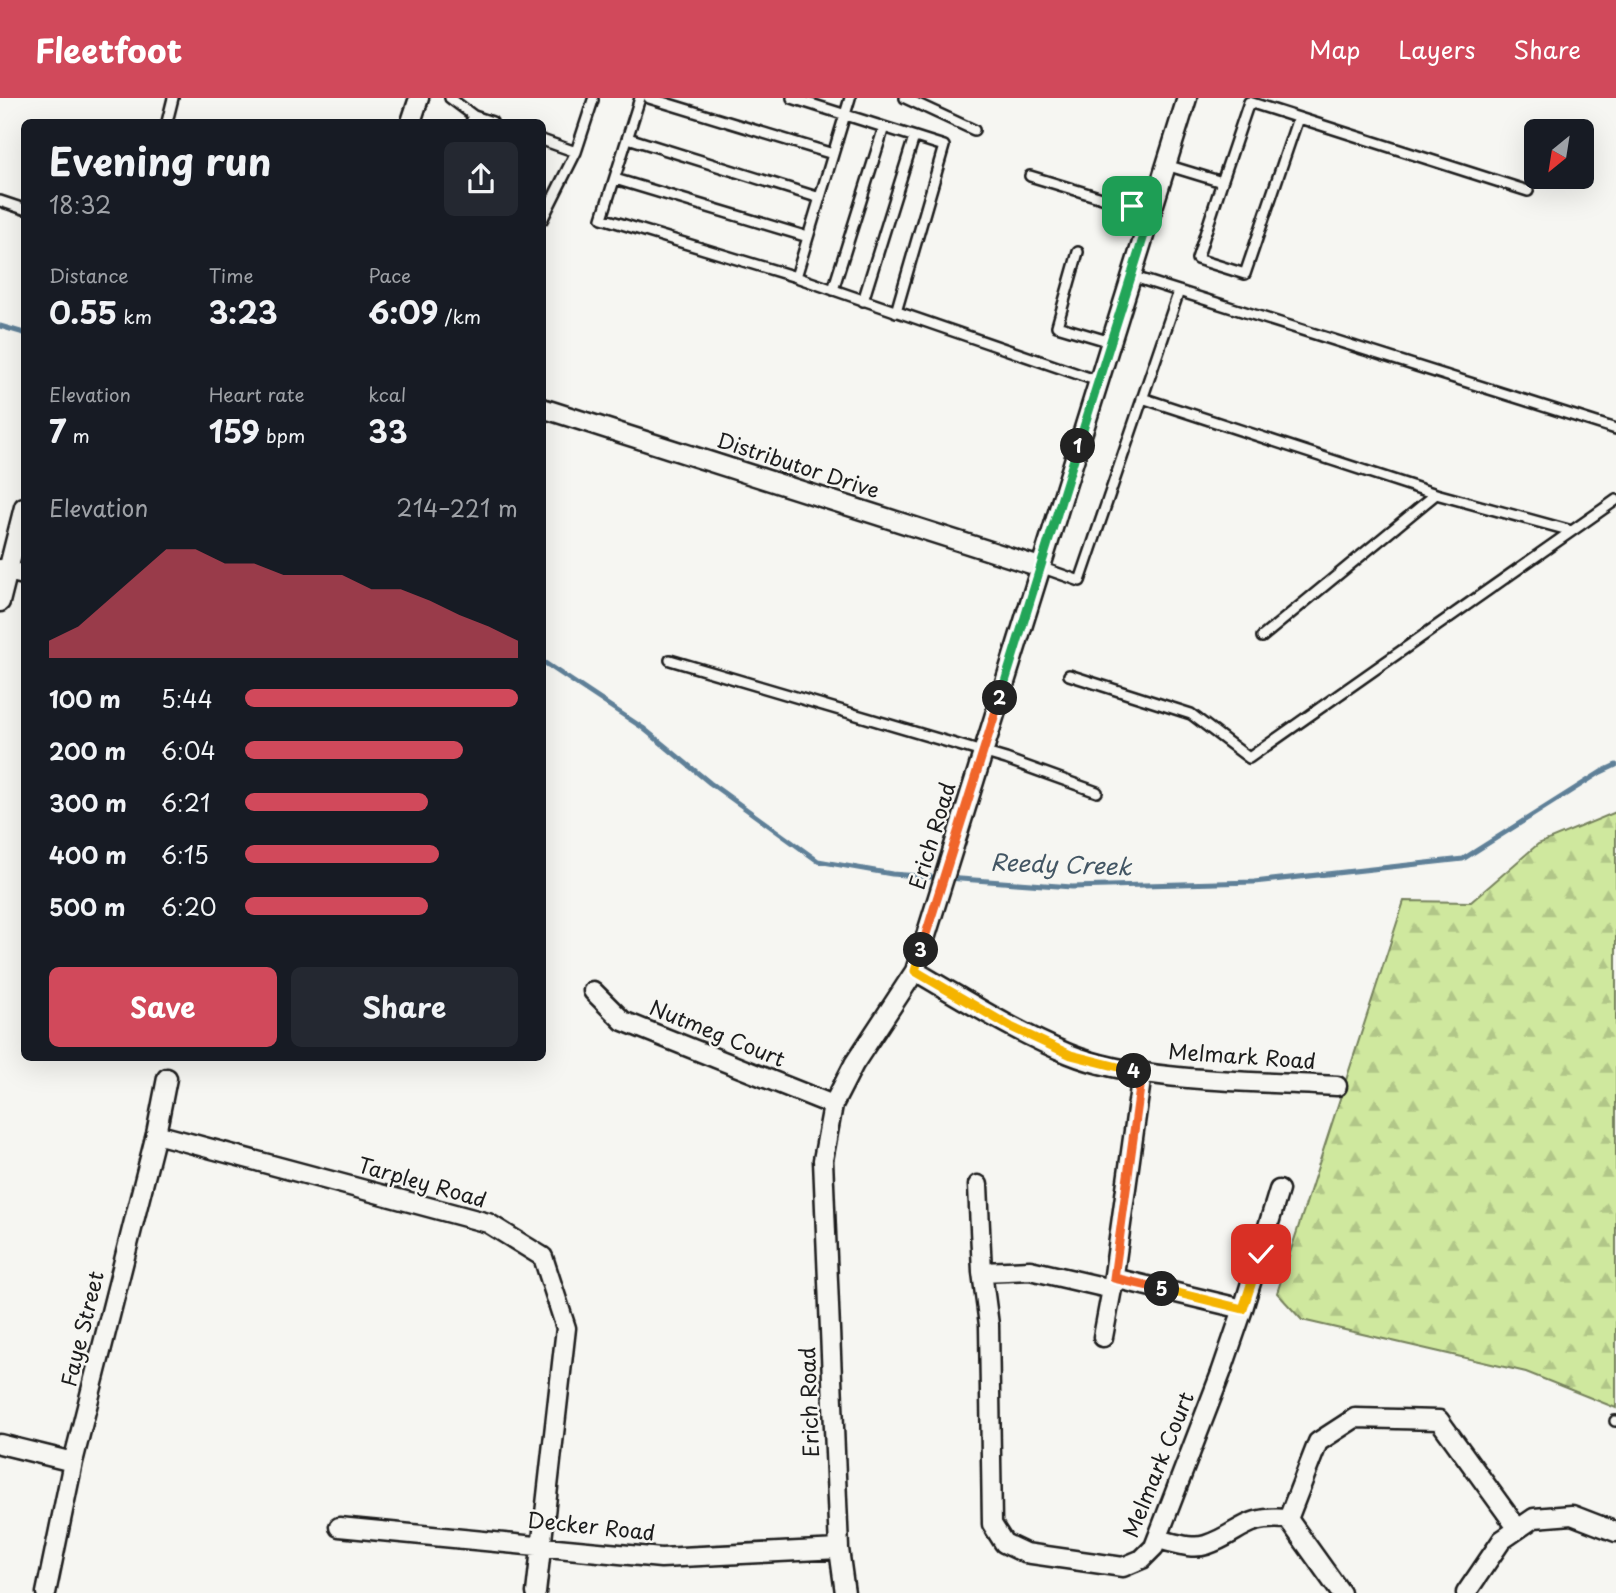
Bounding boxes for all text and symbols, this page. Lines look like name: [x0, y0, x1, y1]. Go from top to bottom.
text: Fleetfoot: [35, 24, 182, 74]
text: Map: [1309, 31, 1360, 67]
text: Layers: [1398, 31, 1475, 67]
text: Share: [1513, 31, 1581, 67]
north arrow: [1524, 119, 1594, 189]
map controls: [1524, 119, 1594, 189]
text: Evening run: [49, 132, 271, 189]
button: share: [444, 142, 518, 216]
pin: [1102, 176, 1162, 236]
text: 18:32: [49, 187, 111, 222]
icon: arrive: [1113, 187, 1151, 225]
text: Distance: [49, 261, 129, 289]
text: Time: [209, 261, 254, 289]
text: Pace: [368, 261, 411, 289]
text: 0.55: [49, 289, 117, 334]
text: 3:23: [209, 289, 278, 334]
text: 6:09: [368, 289, 438, 334]
text: km: [117, 302, 152, 330]
text: /km: [438, 302, 481, 330]
text: Elevation: [49, 380, 131, 408]
text: Heart rate: [209, 380, 305, 408]
text: kcal: [368, 380, 406, 408]
text: 7: [49, 408, 66, 453]
text: 159: [209, 408, 260, 453]
text: 33: [368, 408, 408, 453]
text: m: [66, 421, 90, 449]
text: bpm: [260, 421, 305, 449]
street label: Distributor Drive: [713, 423, 884, 505]
pin: 1: [1060, 428, 1096, 464]
text: 1: [1073, 431, 1082, 459]
text: Elevation: [49, 490, 148, 525]
text: 214–221 m: [396, 490, 518, 525]
pin: 2: [982, 680, 1018, 716]
text: 100 m: [49, 681, 121, 716]
text: 5:44: [161, 681, 213, 716]
text: 2: [993, 683, 1006, 711]
text: 200 m: [49, 733, 126, 768]
text: 6:04: [161, 733, 216, 768]
street label: Erich Road: [900, 778, 963, 893]
text: 300 m: [49, 785, 127, 820]
text: 6:21: [161, 785, 210, 820]
text: 400 m: [49, 837, 127, 872]
text: 6:15: [161, 837, 209, 872]
water label: Reedy Creek: [990, 844, 1133, 883]
text: 500 m: [49, 889, 126, 924]
text: 6:20: [161, 889, 217, 924]
pin: 3: [904, 932, 939, 968]
text: 3: [914, 935, 927, 963]
button: Save: [49, 967, 277, 1047]
button: Share: [291, 967, 518, 1047]
street label: Nutmeg Court: [645, 990, 790, 1074]
street label: Melmark Road: [1167, 1034, 1317, 1076]
pin: 4: [1116, 1054, 1152, 1088]
text: 4: [1127, 1056, 1140, 1084]
street label: Tarpley Road: [354, 1147, 491, 1215]
pin: [1231, 1224, 1291, 1284]
icon: check: [1242, 1235, 1280, 1273]
street label: Faye Street: [51, 1267, 111, 1390]
pin: 5: [1144, 1272, 1180, 1306]
text: 5: [1155, 1274, 1168, 1302]
street label: Erich Road: [790, 1346, 826, 1458]
street label: Melmark Court: [1113, 1387, 1201, 1542]
street label: Decker Road: [526, 1502, 657, 1548]

